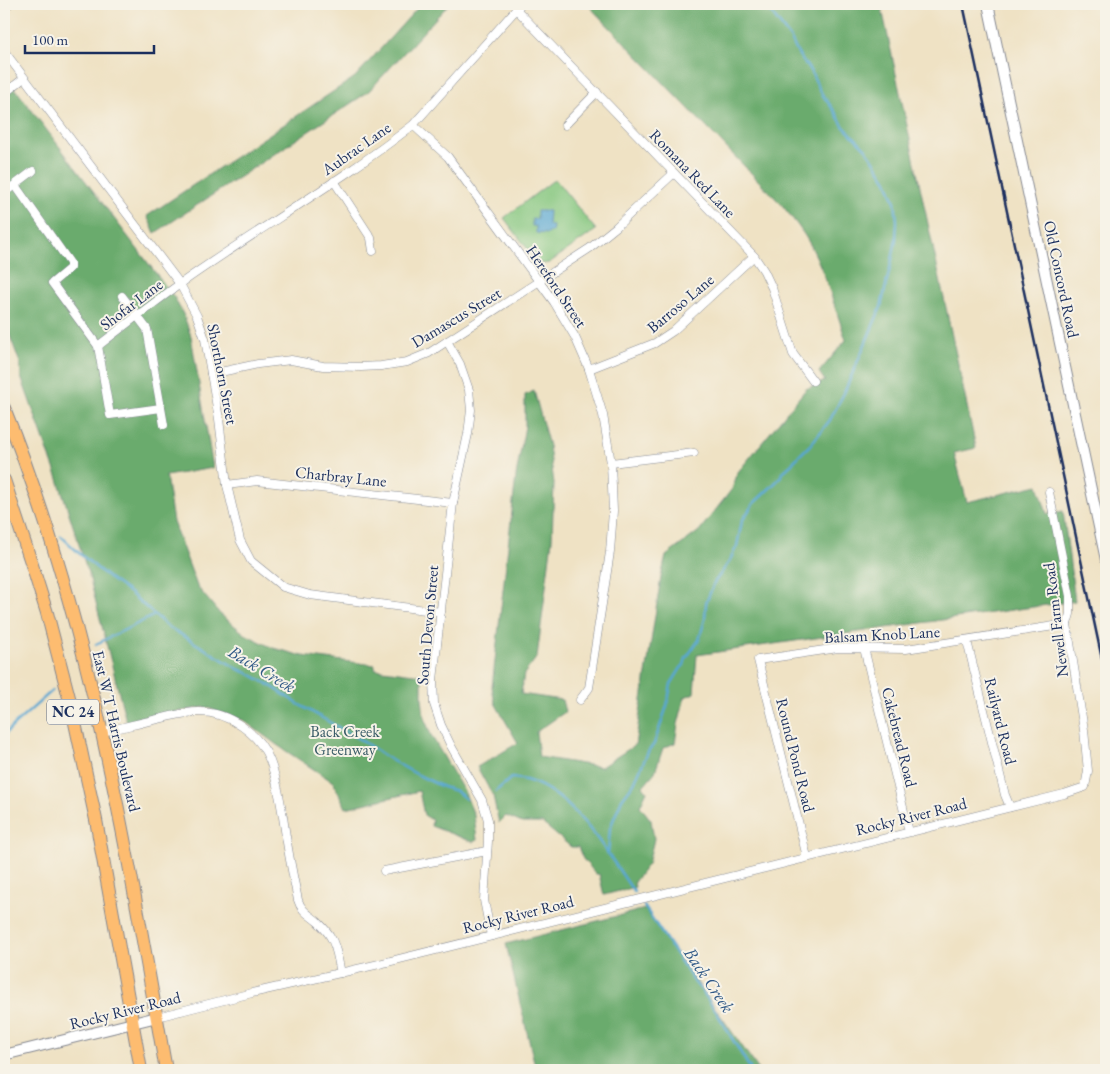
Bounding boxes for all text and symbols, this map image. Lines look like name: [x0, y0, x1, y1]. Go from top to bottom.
scale bar: [25, 22, 154, 54]
text: 100 m: [32, 30, 69, 49]
street label: Aubrac Lane: [317, 117, 395, 180]
street label: Romana Red Lane: [645, 125, 740, 222]
street label: Old Concord Road: [1039, 219, 1084, 341]
street label: Hereford Street: [521, 241, 592, 332]
street label: Barroso Lane: [643, 269, 718, 337]
street label: Shofar Lane: [96, 274, 167, 335]
street label: Damascus Street: [408, 282, 505, 352]
street label: Shorthorn Street: [202, 322, 243, 426]
street label: Charbray Lane: [294, 461, 388, 492]
street label: Newell Farm Road: [1038, 561, 1073, 678]
street label: South Devon Street: [412, 564, 443, 686]
street label: Balsam Knob Lane: [824, 621, 940, 648]
water label: Back Creek: [224, 639, 300, 698]
street label: East W T Harris Boulevard: [88, 648, 145, 815]
street label: Railyard Road: [980, 675, 1022, 768]
street label: Cakebread Road: [877, 685, 922, 790]
street label: Round Pond Road: [771, 696, 820, 815]
road number: NC 24: [47, 700, 99, 724]
park label: Back Creek Greenway: [310, 721, 380, 760]
street label: Rocky River Road: [853, 792, 970, 840]
street label: Rocky River Road: [460, 890, 577, 938]
water label: Back Creek: [679, 942, 740, 1017]
street label: Rocky River Road: [67, 986, 184, 1034]

